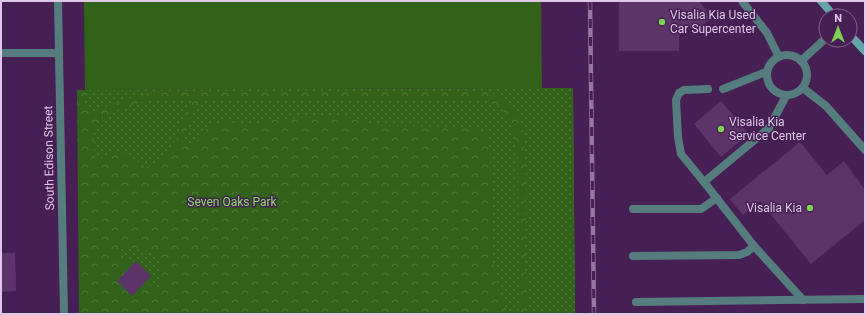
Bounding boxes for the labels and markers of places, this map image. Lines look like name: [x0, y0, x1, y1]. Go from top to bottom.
place label: Visalia Kia Used Car Supercenter: [670, 8, 756, 36]
marker: Visalia Kia Used Car Supercenter: [657, 17, 667, 27]
place label: Visalia Kia Service Center: [729, 115, 806, 143]
marker: Visalia Kia Service Center: [716, 124, 726, 134]
place label: Visalia Kia: [746, 201, 802, 215]
marker: Visalia Kia: [805, 203, 815, 213]

